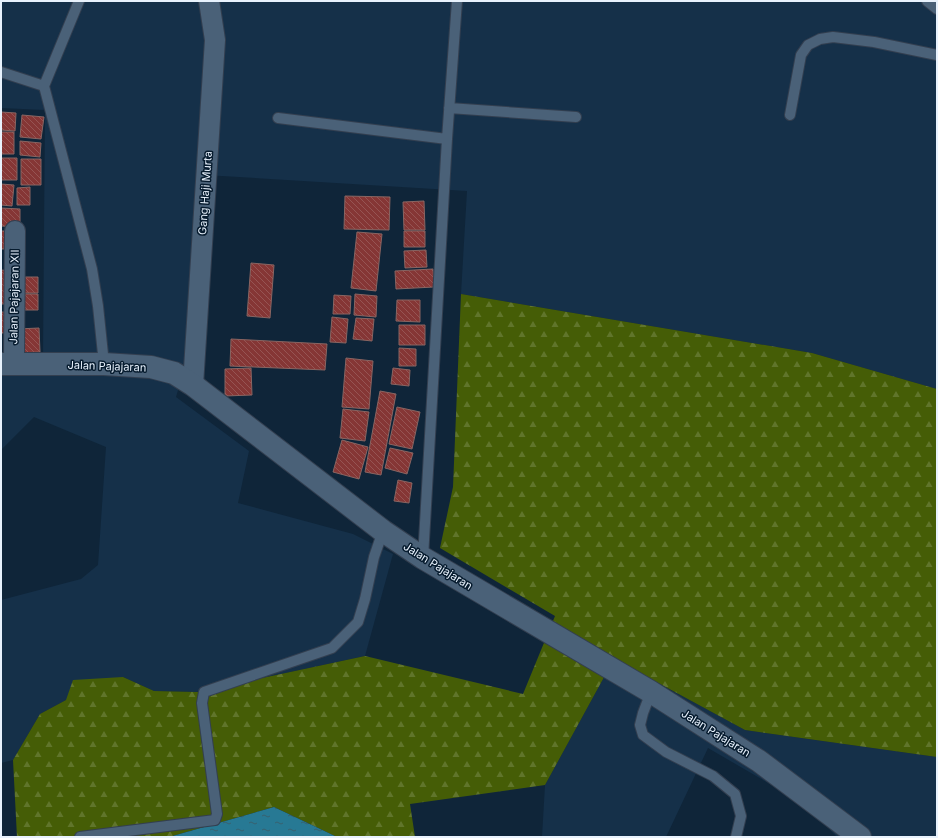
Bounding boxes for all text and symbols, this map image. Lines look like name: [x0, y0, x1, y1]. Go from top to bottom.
street label: Gang Haji Murta: [195, 151, 215, 235]
street label: Jalan Pajajaran XII: [6, 249, 22, 345]
street label: Jalan Pajajaran: [67, 358, 147, 374]
street label: Jalan Pajajaran: [401, 539, 475, 593]
street label: Jalan Pajajaran: [679, 706, 753, 760]

